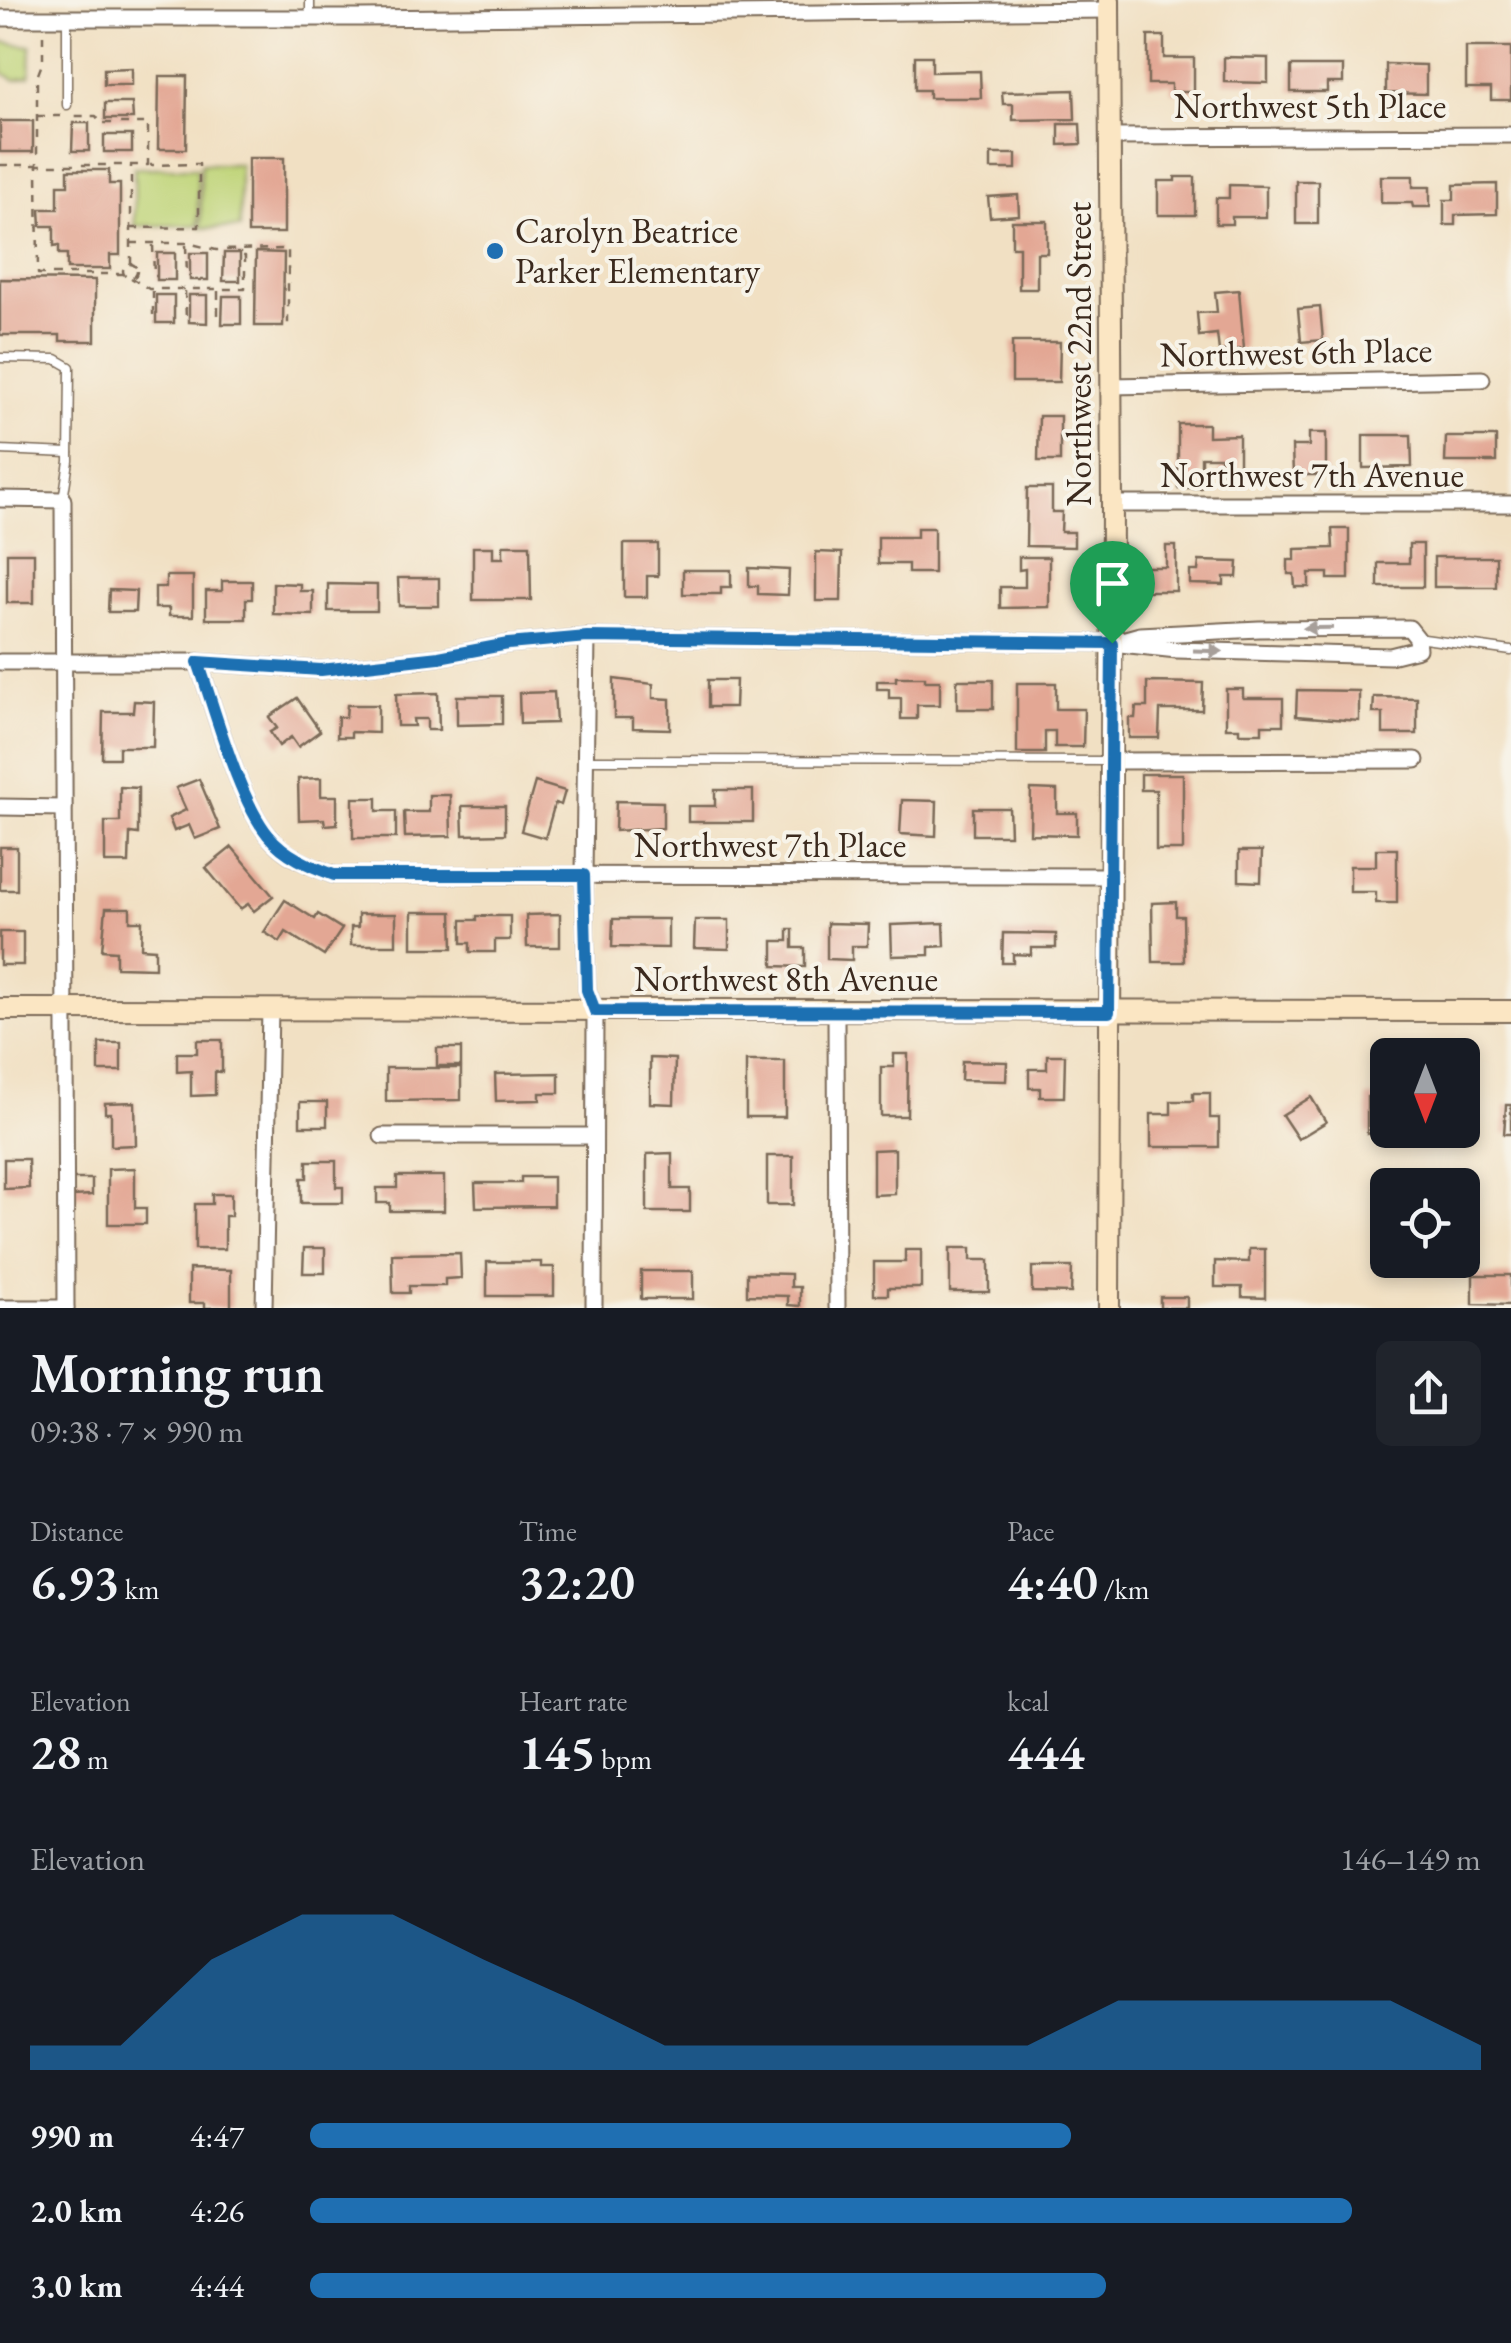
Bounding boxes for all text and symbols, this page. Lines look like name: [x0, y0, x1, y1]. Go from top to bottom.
street label: Northwest 5th Place: [1174, 83, 1446, 128]
street label: Northwest 22nd Street: [1056, 202, 1101, 506]
place label: Carolyn Beatrice Parker Elementary: [515, 208, 761, 293]
marker: Carolyn Beatrice Parker Elementary: [484, 240, 506, 262]
street label: Northwest 6th Place: [1159, 327, 1433, 376]
street label: Northwest 7th Avenue: [1160, 452, 1464, 497]
pin: [1070, 541, 1155, 644]
icon: arrive: [1085, 556, 1140, 611]
one-way arrow: [1302, 620, 1334, 636]
one-way arrow: [1193, 643, 1225, 659]
street label: Northwest 7th Place: [634, 822, 906, 867]
street label: Northwest 8th Avenue: [634, 956, 938, 1001]
north arrow: [1370, 1038, 1480, 1148]
map controls: [1370, 1038, 1480, 1278]
button: locate: [1370, 1168, 1480, 1278]
text: Morning run: [30, 1337, 324, 1408]
button: share: [1376, 1341, 1481, 1446]
text: 09:38 · 7 × 990 m: [30, 1410, 243, 1452]
text: Distance: [30, 1513, 124, 1549]
text: Time: [519, 1513, 577, 1549]
text: Pace: [1007, 1513, 1054, 1549]
text: 6.93: [30, 1549, 119, 1614]
text: 32:20: [519, 1549, 635, 1614]
text: 4:40: [1007, 1549, 1098, 1614]
text: km: [119, 1571, 160, 1607]
text: /km: [1098, 1571, 1150, 1607]
text: Elevation: [30, 1683, 131, 1719]
text: Heart rate: [519, 1683, 627, 1719]
text: kcal: [1007, 1683, 1049, 1719]
text: 28: [30, 1719, 81, 1784]
text: 145: [519, 1719, 596, 1784]
text: 444: [1007, 1719, 1084, 1784]
text: m: [81, 1741, 109, 1777]
text: bpm: [596, 1741, 652, 1777]
text: Elevation: [30, 1838, 145, 1880]
text: 146–149 m: [1340, 1838, 1481, 1880]
text: 990 m: [30, 2115, 114, 2157]
text: 4:47: [190, 2115, 244, 2157]
text: 2.0 km: [30, 2190, 123, 2232]
text: 4:26: [190, 2190, 244, 2232]
text: 3.0 km: [30, 2265, 123, 2307]
text: 4:44: [190, 2265, 244, 2307]

